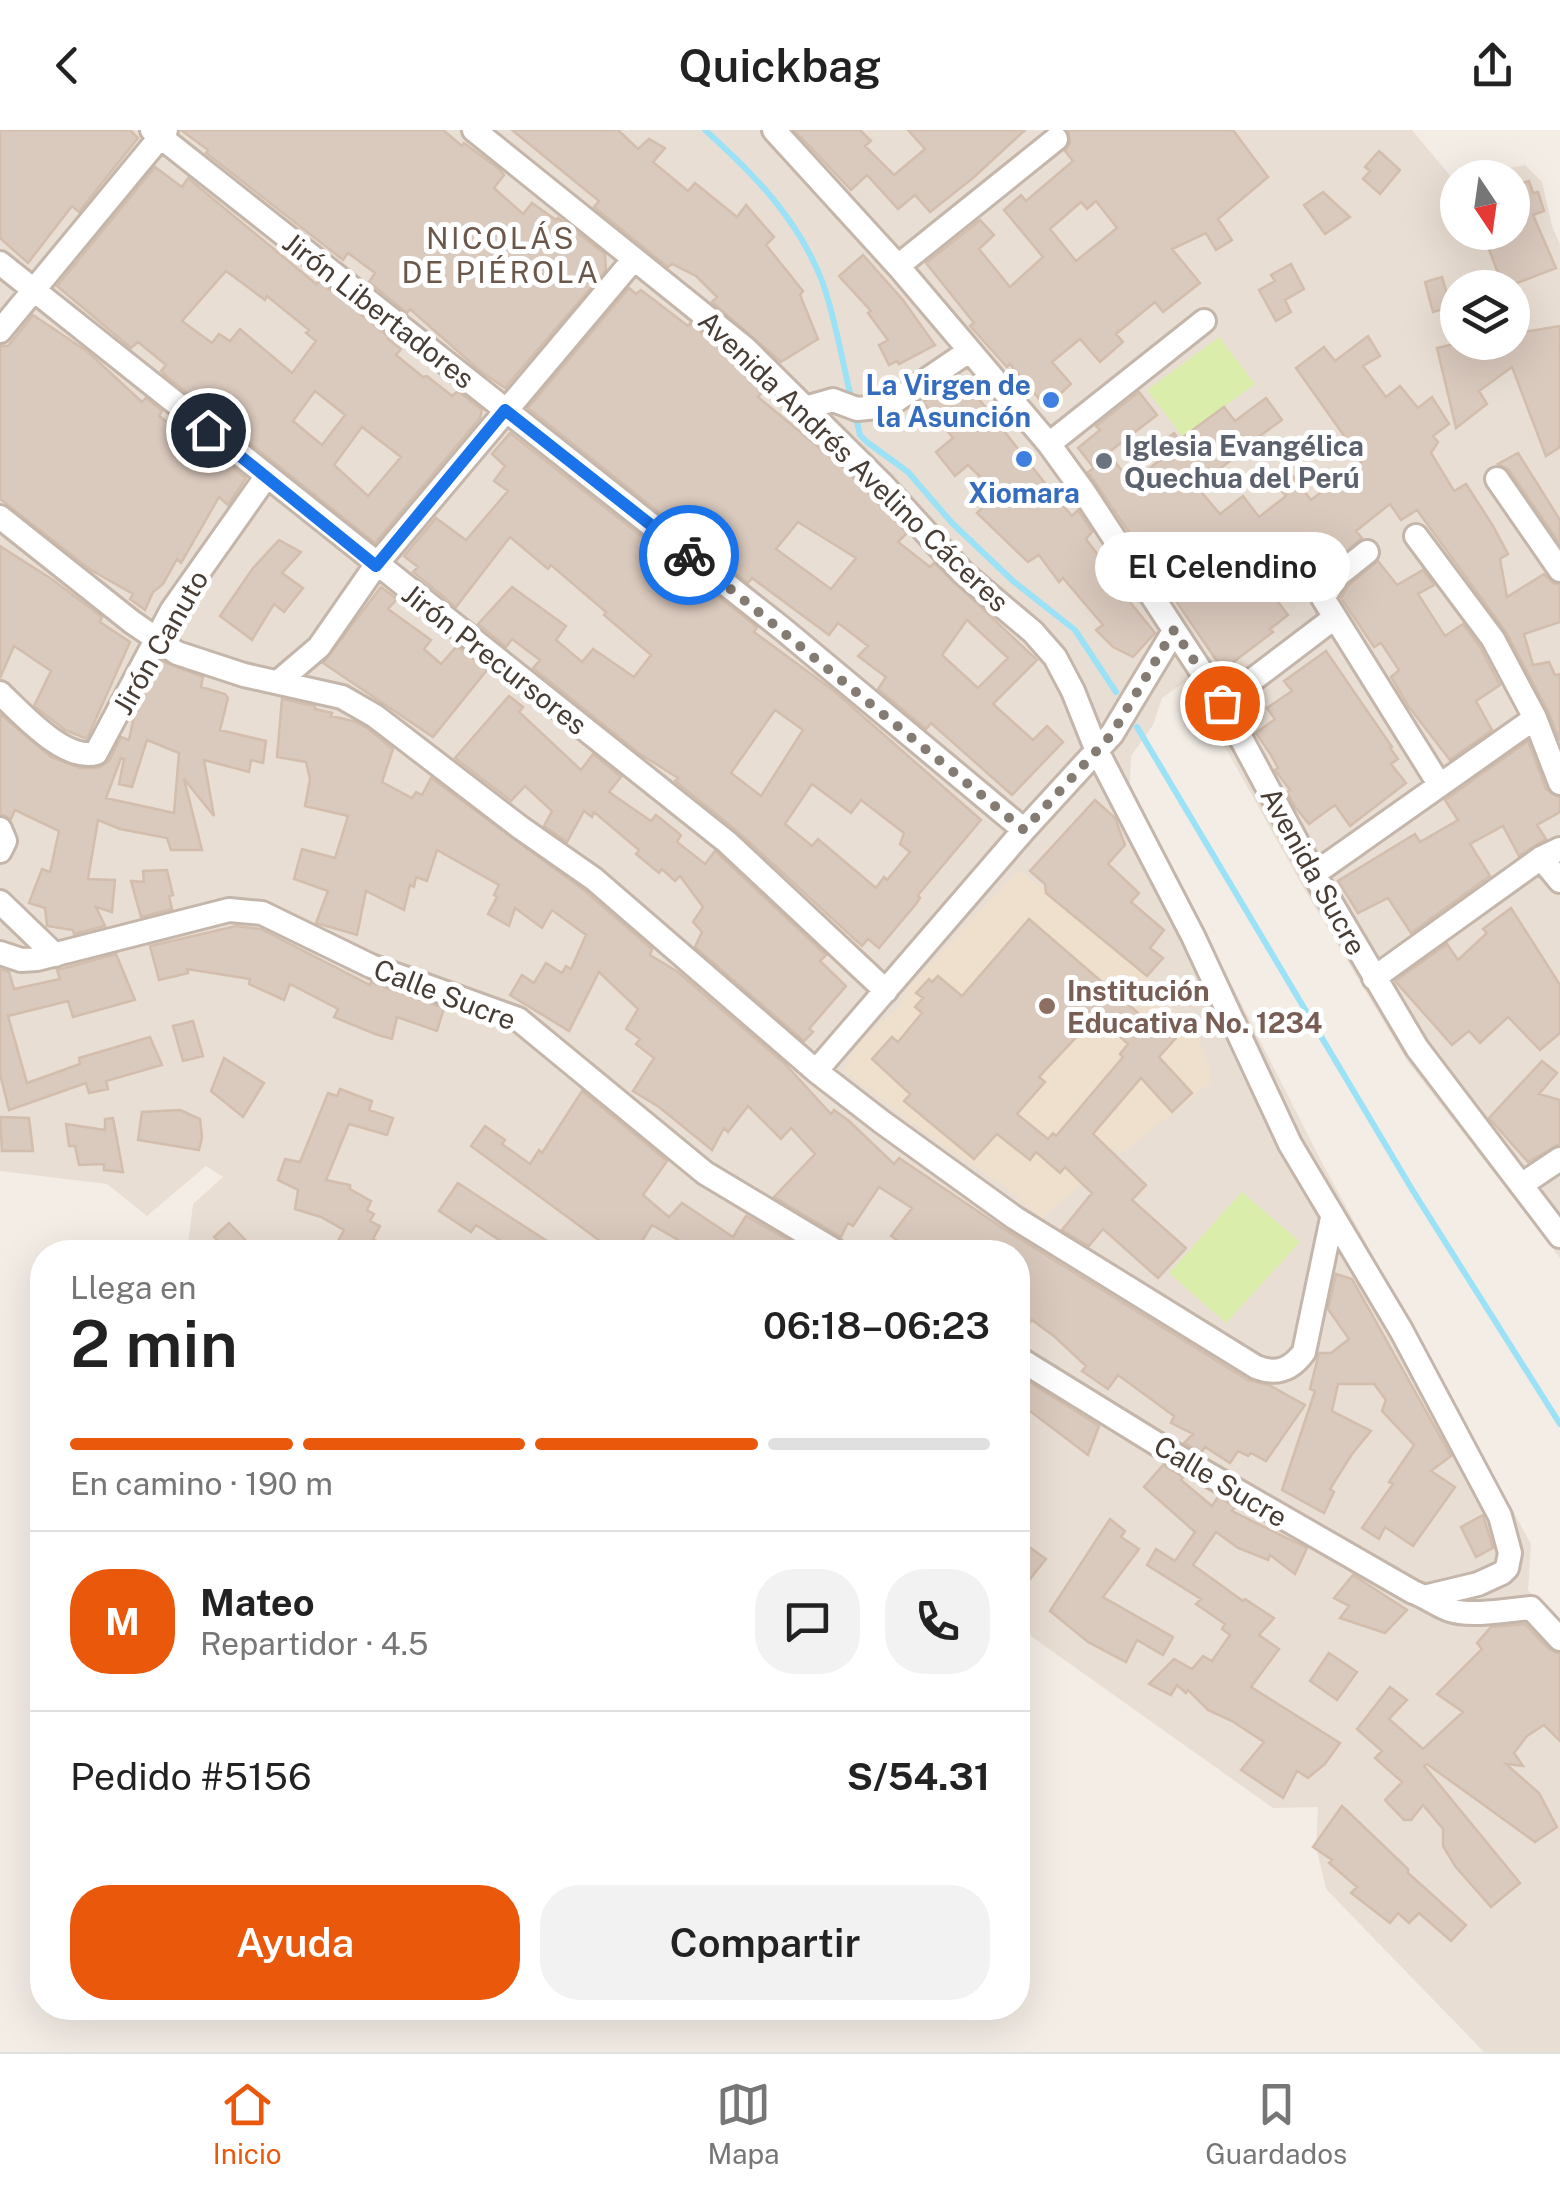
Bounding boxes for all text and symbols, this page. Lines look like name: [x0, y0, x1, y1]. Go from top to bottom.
icon: back: [40, 38, 95, 93]
icon: share: [1465, 38, 1520, 93]
text: Quickbag: [679, 39, 881, 92]
north arrow: [1440, 160, 1530, 250]
map controls: [1440, 160, 1530, 360]
district label: NICOLÁS DE PIÉROLA: [401, 220, 601, 290]
street label: Jirón Libertadores: [277, 225, 481, 395]
button: layers: [1440, 270, 1530, 360]
street label: Avenida Andrés Avelino Cáceres: [692, 304, 1016, 618]
place label: La Virgen de la Asunción: [865, 368, 1031, 433]
pin: [166, 388, 251, 473]
marker: La Virgen de la Asunción: [1040, 389, 1062, 411]
icon: home: [181, 403, 236, 458]
place label: Iglesia Evangélica Quechua del Perú: [1124, 429, 1364, 494]
marker: Xiomara: [1013, 448, 1035, 470]
marker: Iglesia Evangélica Quechua del Perú: [1093, 450, 1115, 472]
place label: Xiomara: [968, 476, 1080, 509]
courier: [639, 505, 739, 605]
icon: bike: [662, 528, 717, 583]
callout: El Celendino: [1094, 533, 1350, 603]
text: El Celendino: [1128, 548, 1317, 585]
street label: Jirón Canuto: [105, 564, 215, 720]
street label: Jirón Precursores: [396, 577, 594, 741]
pin: [1180, 661, 1265, 746]
icon: bag: [1195, 676, 1250, 731]
street label: Avenida Sucre: [1254, 781, 1374, 961]
street label: Calle Sucre: [369, 952, 521, 1036]
place label: Institución Educativa No. 1234: [1067, 974, 1322, 1039]
marker: Institución Educativa No. 1234: [1036, 995, 1058, 1017]
text: Llega en: [70, 1269, 196, 1306]
text: 06:18–06:23: [763, 1303, 990, 1348]
text: 2 min: [70, 1305, 238, 1382]
street label: Calle Sucre: [1148, 1428, 1294, 1534]
text: En camino · 190 m: [70, 1465, 333, 1502]
button: chat: [755, 1569, 860, 1674]
button: phone: [885, 1569, 990, 1674]
text: Mateo: [200, 1580, 315, 1625]
text: M: [105, 1599, 140, 1644]
text: Repartidor · 4.5: [200, 1625, 428, 1662]
text: Pedido #5156: [70, 1754, 312, 1799]
text: S/54.31: [847, 1754, 990, 1799]
button: Ayuda: [70, 1885, 520, 2000]
button: Compartir: [540, 1885, 990, 2000]
tab: Inicio: [213, 2077, 282, 2170]
tab: Mapa: [707, 2077, 780, 2170]
tab: Guardados: [1205, 2077, 1347, 2170]

